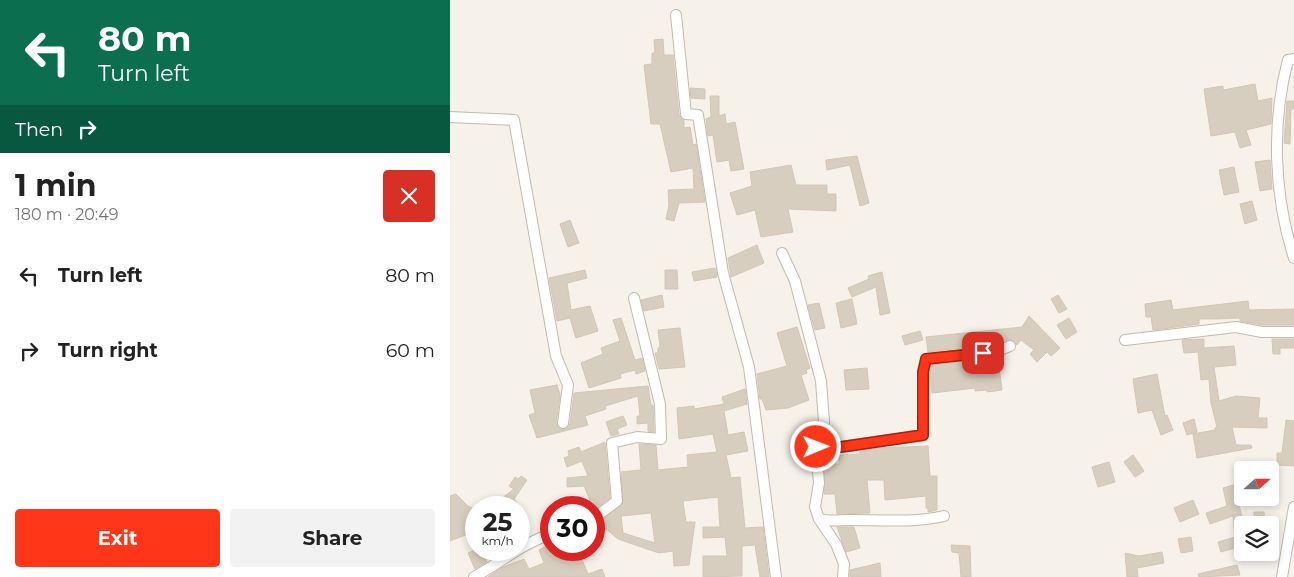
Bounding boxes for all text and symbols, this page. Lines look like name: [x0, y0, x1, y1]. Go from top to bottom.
text: 80 m: [98, 17, 192, 60]
icon: left: [15, 20, 80, 85]
text: Turn left: [98, 60, 190, 87]
icon: right: [73, 115, 101, 143]
text: Then: [15, 118, 63, 141]
text: 1 min: [15, 167, 96, 204]
button: close: [383, 170, 435, 222]
text: 180 m · 20:49: [15, 205, 118, 224]
icon: left: [15, 262, 43, 290]
text: Turn left: [58, 264, 143, 287]
text: 80 m: [385, 264, 435, 287]
pin: [962, 332, 1004, 374]
icon: right: [15, 337, 43, 365]
text: Turn right: [58, 339, 158, 362]
text: 60 m: [386, 339, 435, 362]
icon: arrive: [969, 339, 997, 367]
position arrow: [789, 420, 841, 472]
north arrow: [1234, 461, 1279, 506]
map controls: [1234, 461, 1279, 561]
speed limit sign: 30: [540, 496, 605, 561]
text: 25: [483, 507, 512, 537]
button: Exit: [15, 509, 220, 567]
button: Share: [230, 509, 435, 567]
button: layers: [1234, 516, 1279, 561]
text: km/h: [481, 533, 514, 548]

